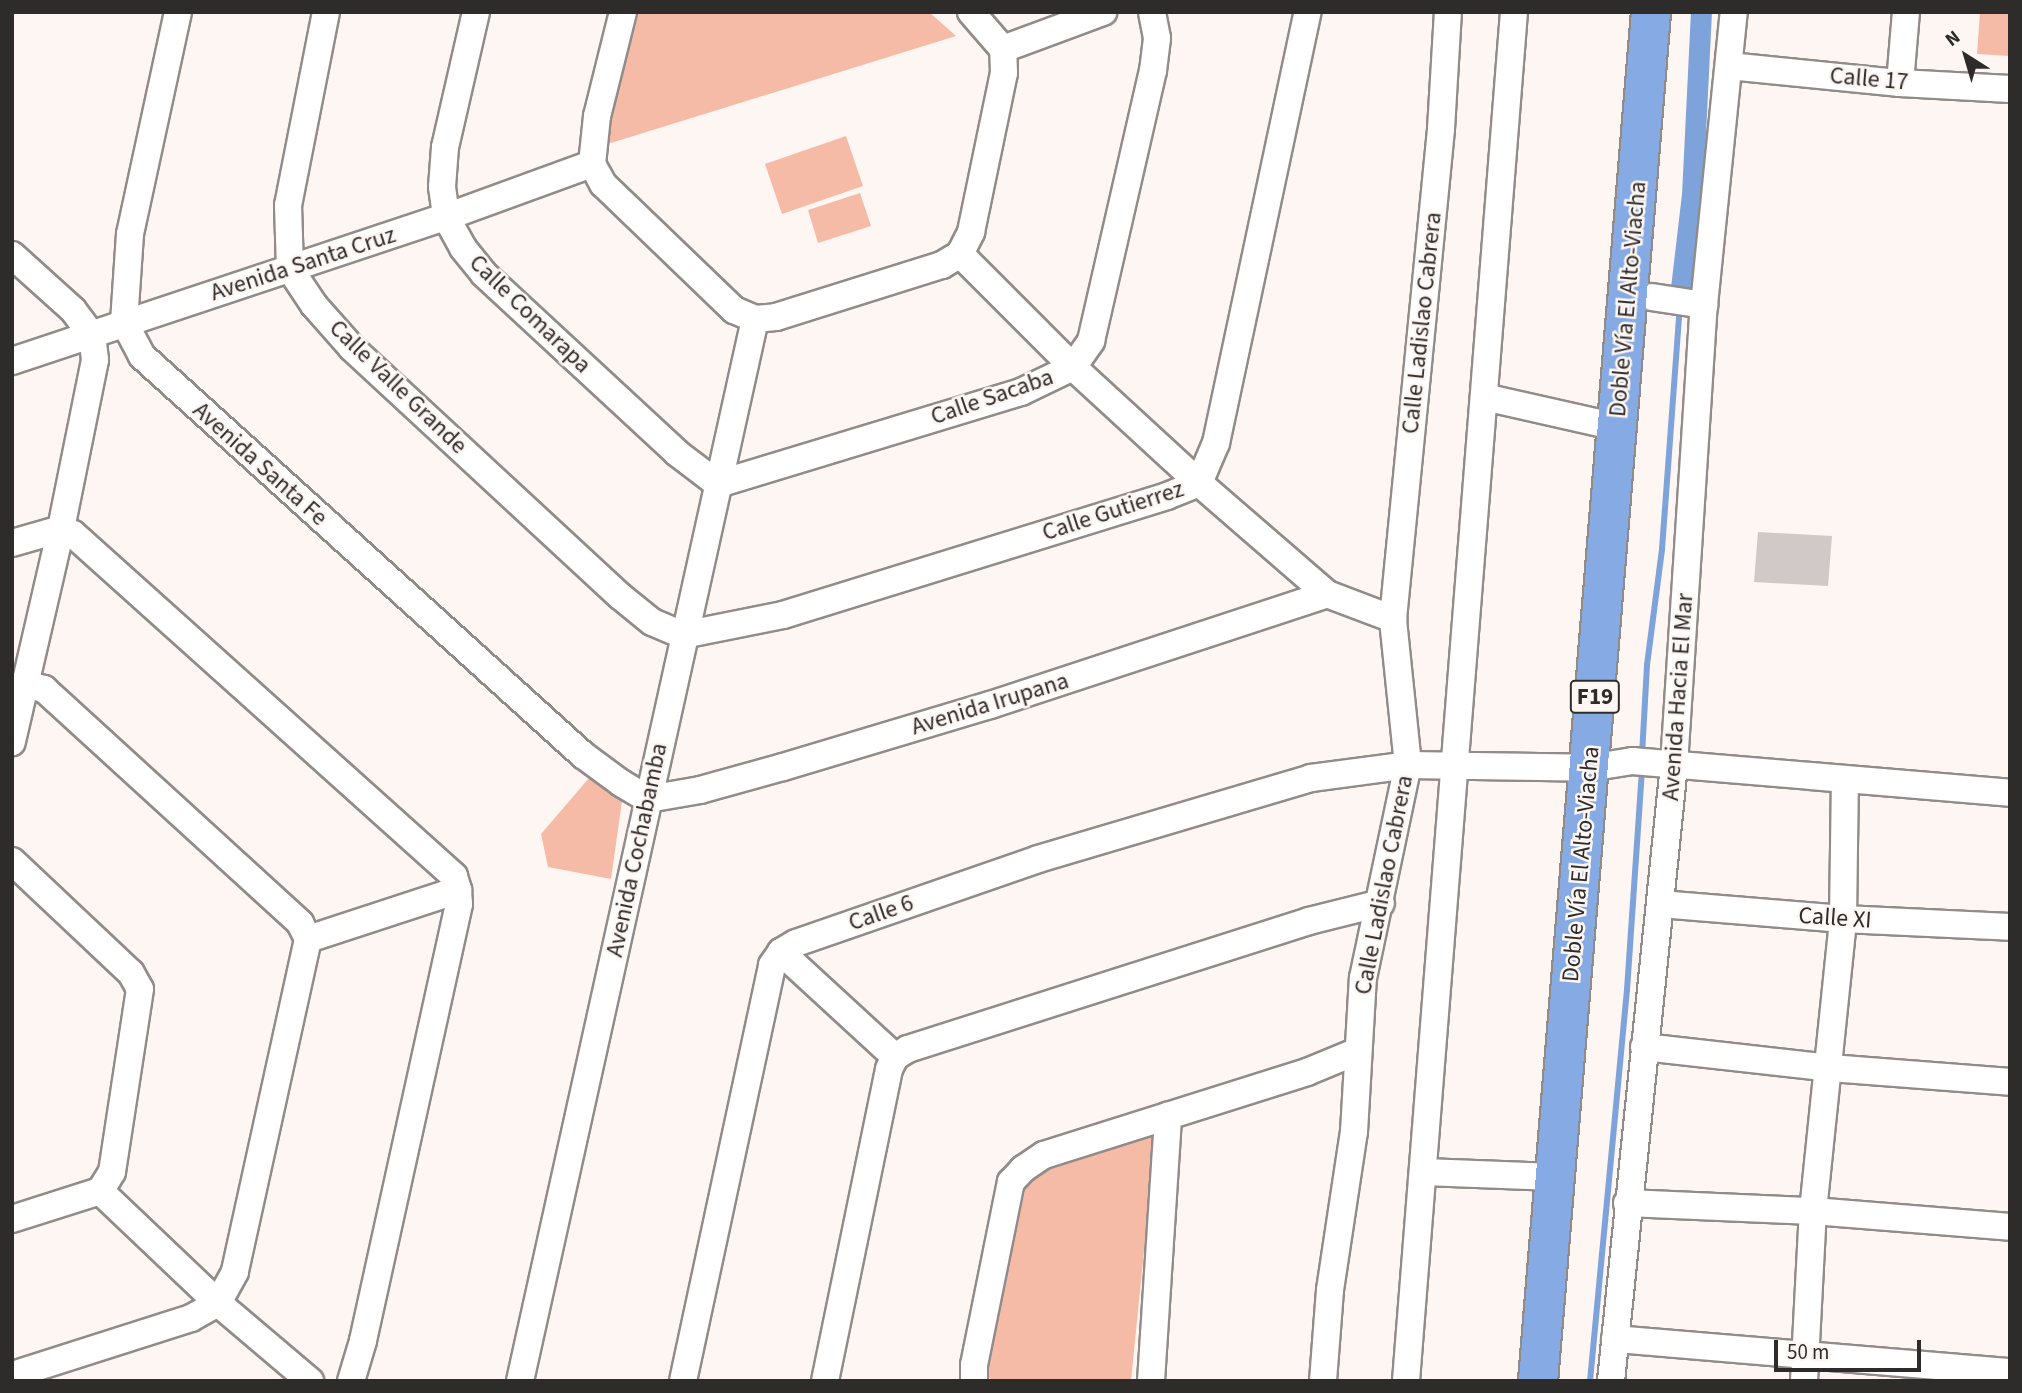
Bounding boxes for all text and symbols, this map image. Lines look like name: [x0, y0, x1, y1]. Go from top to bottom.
north arrow: [1931, 21, 2001, 91]
text: N: [1940, 24, 1966, 53]
street label: Calle 17: [1829, 61, 1909, 97]
street label: Doble Vía El Alto-Viacha: [1603, 180, 1653, 418]
street label: Calle Ladislao Cabrera: [1396, 211, 1448, 435]
street label: Avenida Santa Cruz: [207, 220, 399, 308]
street label: Calle Comarapa: [463, 249, 597, 379]
street label: Calle Valle Grande: [323, 314, 473, 460]
street label: Calle Sacaba: [927, 363, 1057, 431]
street label: Avenida Santa Fe: [187, 396, 333, 532]
street label: Calle Gutierrez: [1039, 475, 1187, 547]
street label: Avenida Hacia El Mar: [1656, 592, 1700, 802]
street label: Avenida Irupana: [908, 666, 1072, 742]
road number: F19: [1569, 678, 1621, 716]
street label: Avenida Cochabamba: [600, 740, 674, 960]
street label: Doble Vía El Alto-Viacha: [1556, 745, 1606, 983]
street label: Calle Ladislao Cabrera: [1349, 773, 1419, 997]
street label: Calle 6: [845, 889, 917, 937]
street label: Calle XI: [1797, 901, 1873, 935]
scale bar: [1777, 1326, 1924, 1370]
text: 50 m: [1787, 1337, 1829, 1367]

